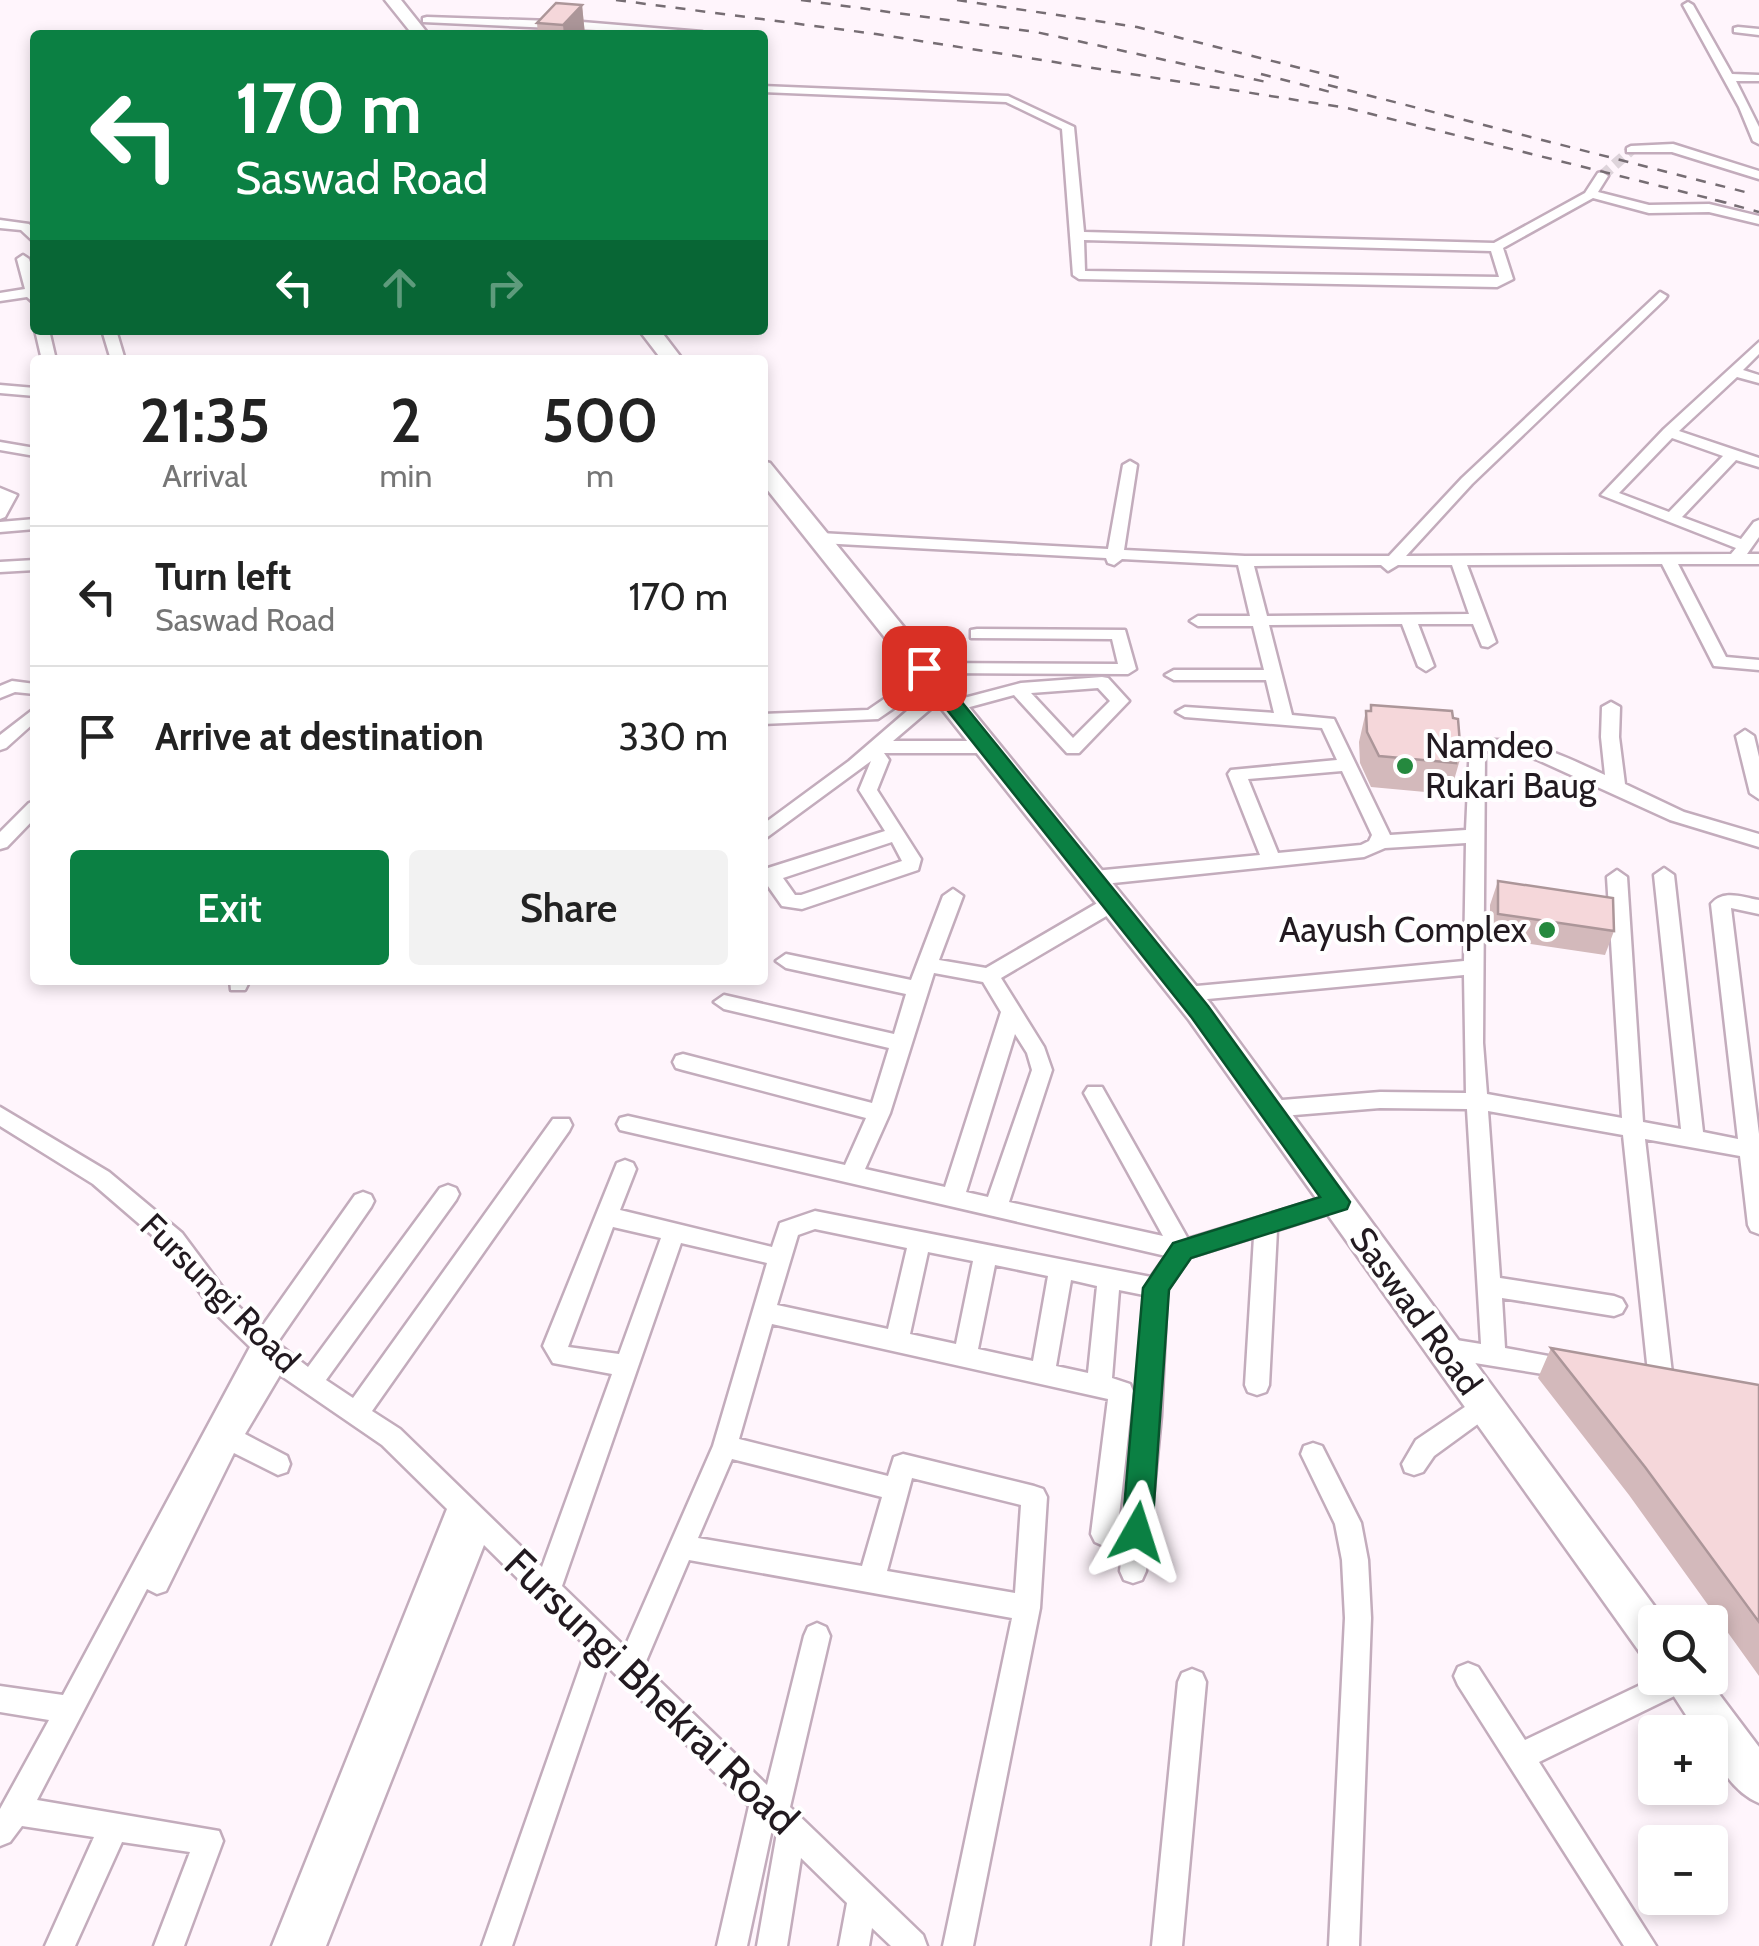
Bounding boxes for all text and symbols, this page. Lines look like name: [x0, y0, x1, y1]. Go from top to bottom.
text: 170 m: [235, 65, 422, 151]
icon: left: [70, 70, 200, 200]
text: Saswad Road: [235, 151, 488, 205]
icon: left: [267, 260, 322, 315]
icon: ahead: [372, 260, 427, 315]
icon: right: [477, 260, 532, 315]
text: 21:35: [140, 384, 270, 457]
text: 2: [390, 384, 422, 457]
text: 500: [542, 384, 658, 457]
text: Arrival: [162, 456, 247, 495]
text: min: [380, 456, 432, 495]
text: m: [586, 456, 614, 495]
text: Turn left: [155, 553, 291, 600]
icon: left: [70, 569, 125, 624]
text: 170 m: [628, 573, 728, 620]
text: Saswad Road: [155, 600, 335, 639]
pin: [882, 626, 967, 711]
icon: arrive: [897, 641, 952, 696]
icon: arrive: [70, 709, 125, 764]
text: Arrive at destination: [155, 713, 484, 760]
text: 330 m: [618, 713, 728, 760]
place label: Namdeo Rukari Baug: [1425, 724, 1597, 807]
marker: Namdeo Rukari Baug: [1394, 755, 1416, 777]
button: Exit: [70, 850, 389, 965]
button: Share: [409, 850, 728, 965]
place label: Aayush Complex: [1279, 908, 1527, 951]
marker: Aayush Complex: [1536, 919, 1558, 941]
street label: Fursungi Road: [132, 1204, 309, 1381]
street label: Saswad Road: [1341, 1218, 1492, 1403]
position arrow: [1085, 1480, 1189, 1584]
street label: Fursungi Bhekrai Road: [494, 1537, 810, 1845]
map controls: [1638, 1605, 1728, 1915]
button: search: [1638, 1605, 1728, 1695]
button: +: [1638, 1715, 1728, 1805]
button: −: [1638, 1825, 1728, 1915]

